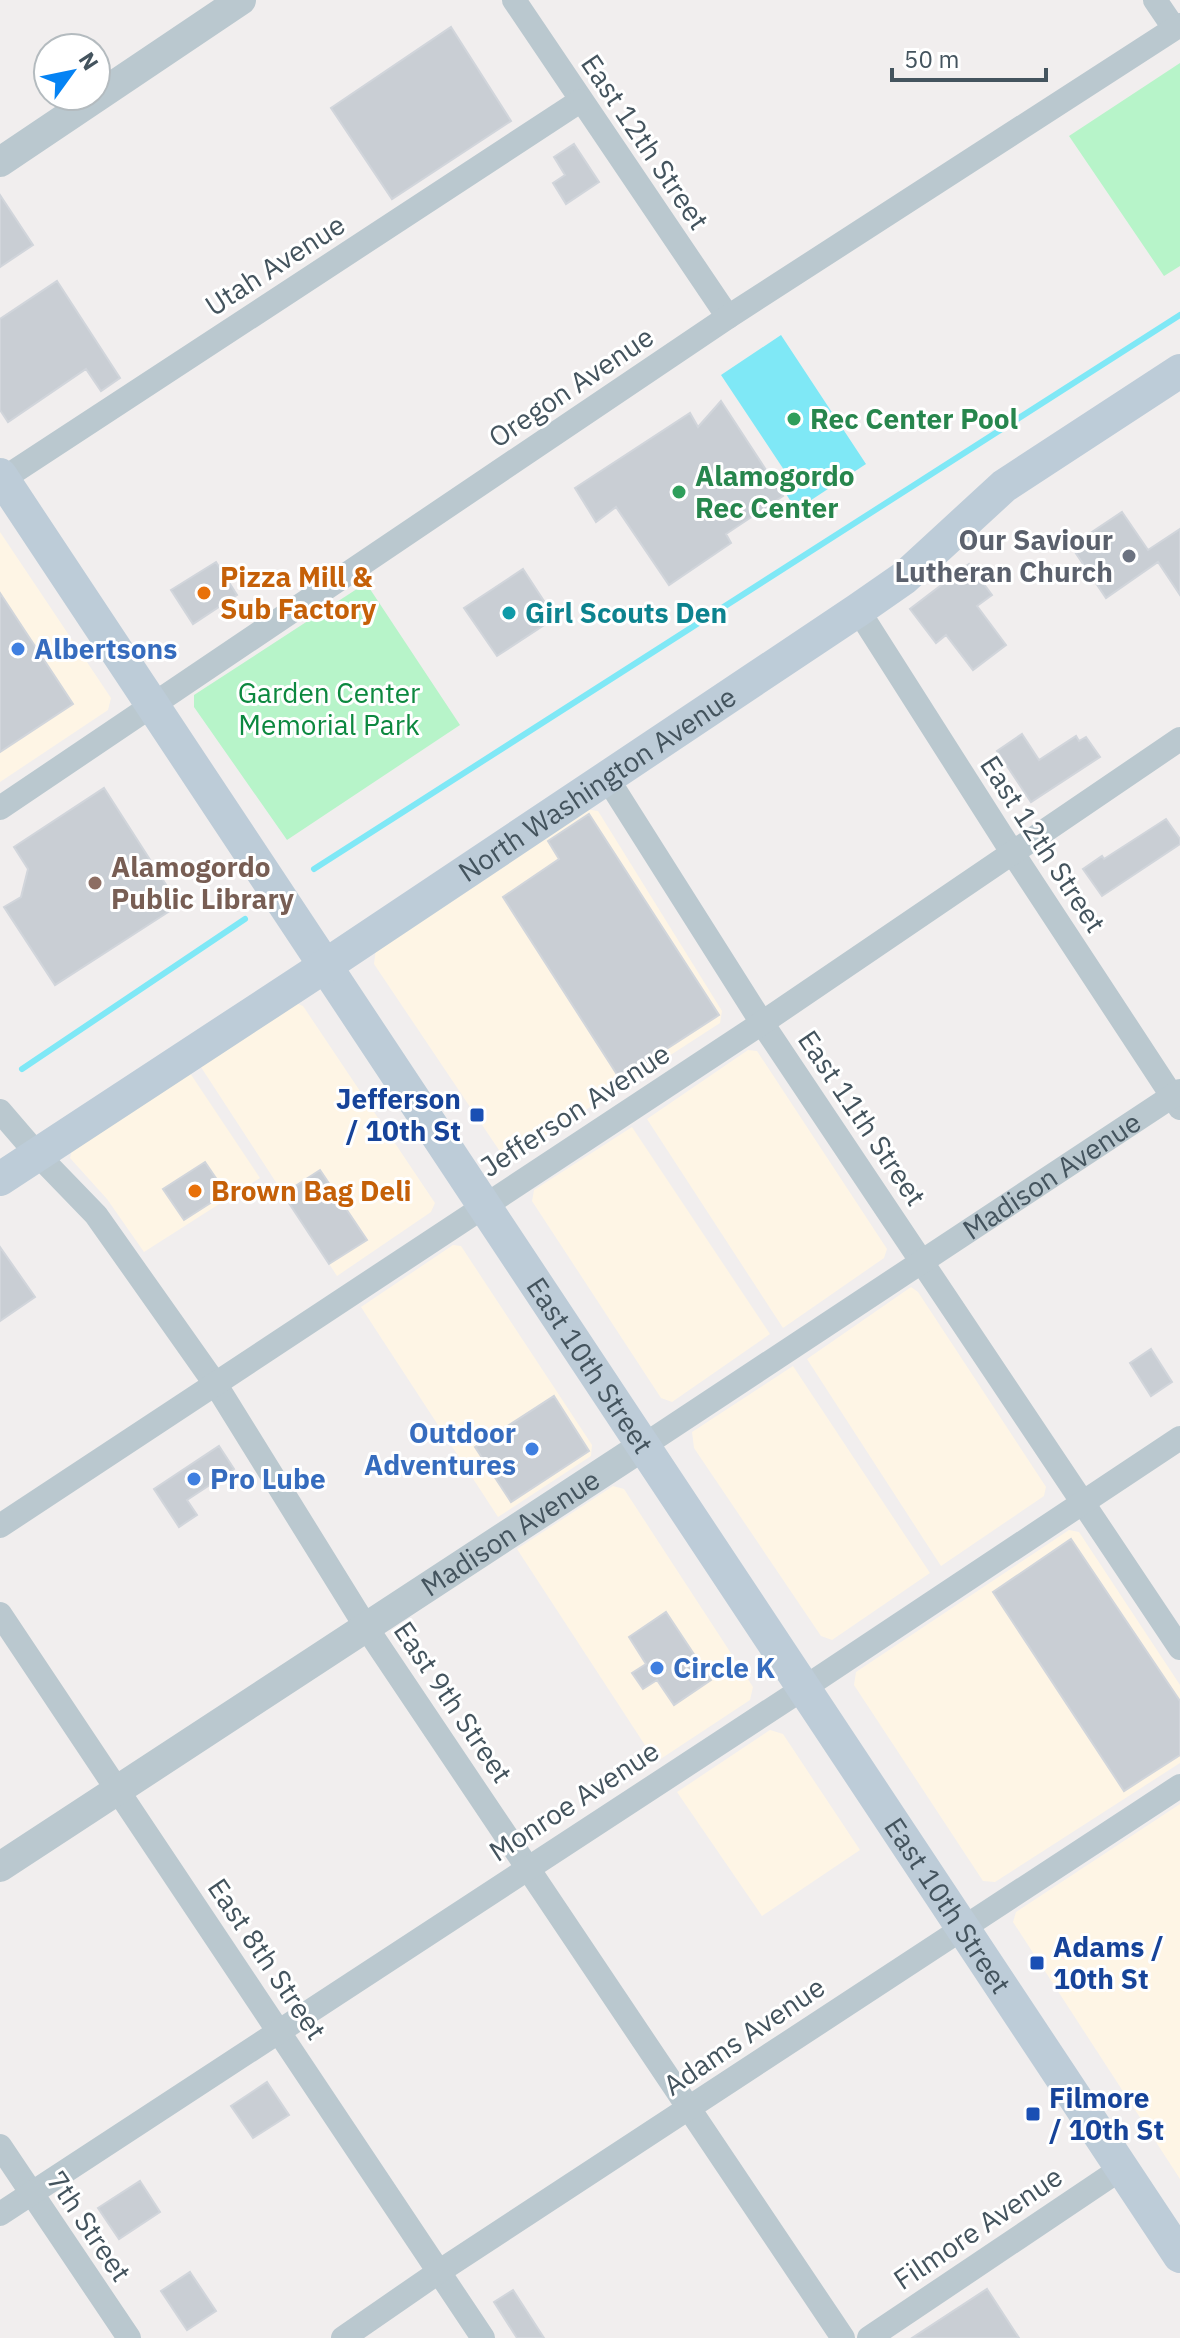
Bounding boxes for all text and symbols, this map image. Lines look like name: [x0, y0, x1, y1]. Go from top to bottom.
north arrow: [32, 32, 112, 112]
scale bar: [892, 32, 1046, 82]
text: 50 m: [904, 43, 959, 75]
text: N: [73, 46, 106, 75]
street label: East 12th Street: [573, 47, 718, 237]
street label: Utah Avenue: [198, 206, 352, 324]
street label: Oregon Avenue: [481, 318, 661, 456]
place label: Rec Center Pool: [810, 400, 1018, 437]
marker: Rec Center Pool: [785, 410, 803, 428]
place label: Alamogordo Rec Center: [695, 457, 855, 526]
marker: Alamogordo Rec Center: [670, 483, 688, 501]
place label: Our Saviour Lutheran Church: [894, 521, 1113, 590]
marker: Our Saviour Lutheran Church: [1120, 547, 1138, 565]
place label: Pizza Mill & Sub Factory: [220, 558, 376, 627]
marker: Pizza Mill & Sub Factory: [195, 584, 213, 602]
place label: Girl Scouts Den: [525, 594, 727, 631]
marker: Girl Scouts Den: [500, 604, 518, 622]
place label: Albertsons: [34, 630, 177, 667]
marker: Albertsons: [9, 640, 27, 658]
park label: Garden Center Memorial Park: [238, 674, 420, 743]
street label: North Washington Avenue: [451, 678, 743, 890]
street label: East 12th Street: [972, 748, 1114, 939]
place label: Alamogordo Public Library: [111, 848, 294, 917]
marker: Alamogordo Public Library: [86, 874, 104, 892]
street label: East 11th Street: [790, 1023, 935, 1213]
street label: Jefferson Avenue: [473, 1035, 676, 1185]
place label: Jefferson / 10th St: [336, 1080, 461, 1149]
street label: Madison Avenue: [955, 1103, 1148, 1248]
marker: Jefferson / 10th St: [468, 1106, 486, 1124]
place label: Brown Bag Deli: [211, 1172, 412, 1209]
marker: Brown Bag Deli: [186, 1182, 204, 1200]
street label: East 10th Street: [519, 1270, 662, 1460]
place label: Outdoor Adventures: [364, 1414, 516, 1483]
marker: Outdoor Adventures: [523, 1440, 541, 1458]
place label: Pro Lube: [210, 1460, 326, 1497]
street label: Madison Avenue: [414, 1460, 607, 1604]
marker: Pro Lube: [185, 1470, 203, 1488]
street label: East 9th Street: [386, 1614, 521, 1790]
place label: Circle K: [673, 1649, 776, 1686]
marker: Circle K: [648, 1659, 666, 1677]
street label: Monroe Avenue: [482, 1732, 666, 1869]
street label: East 10th Street: [876, 1810, 1020, 2000]
street label: East 8th Street: [200, 1871, 335, 2047]
place label: Adams / 10th St: [1053, 1928, 1164, 1997]
marker: Adams / 10th St: [1028, 1954, 1046, 1972]
street label: Adams Avenue: [656, 1968, 832, 2103]
place label: Filmore / 10th St: [1049, 2079, 1164, 2148]
marker: Filmore / 10th St: [1024, 2105, 1042, 2123]
street label: Filmore Avenue: [886, 2157, 1069, 2298]
street label: 7th Street: [39, 2163, 140, 2288]

